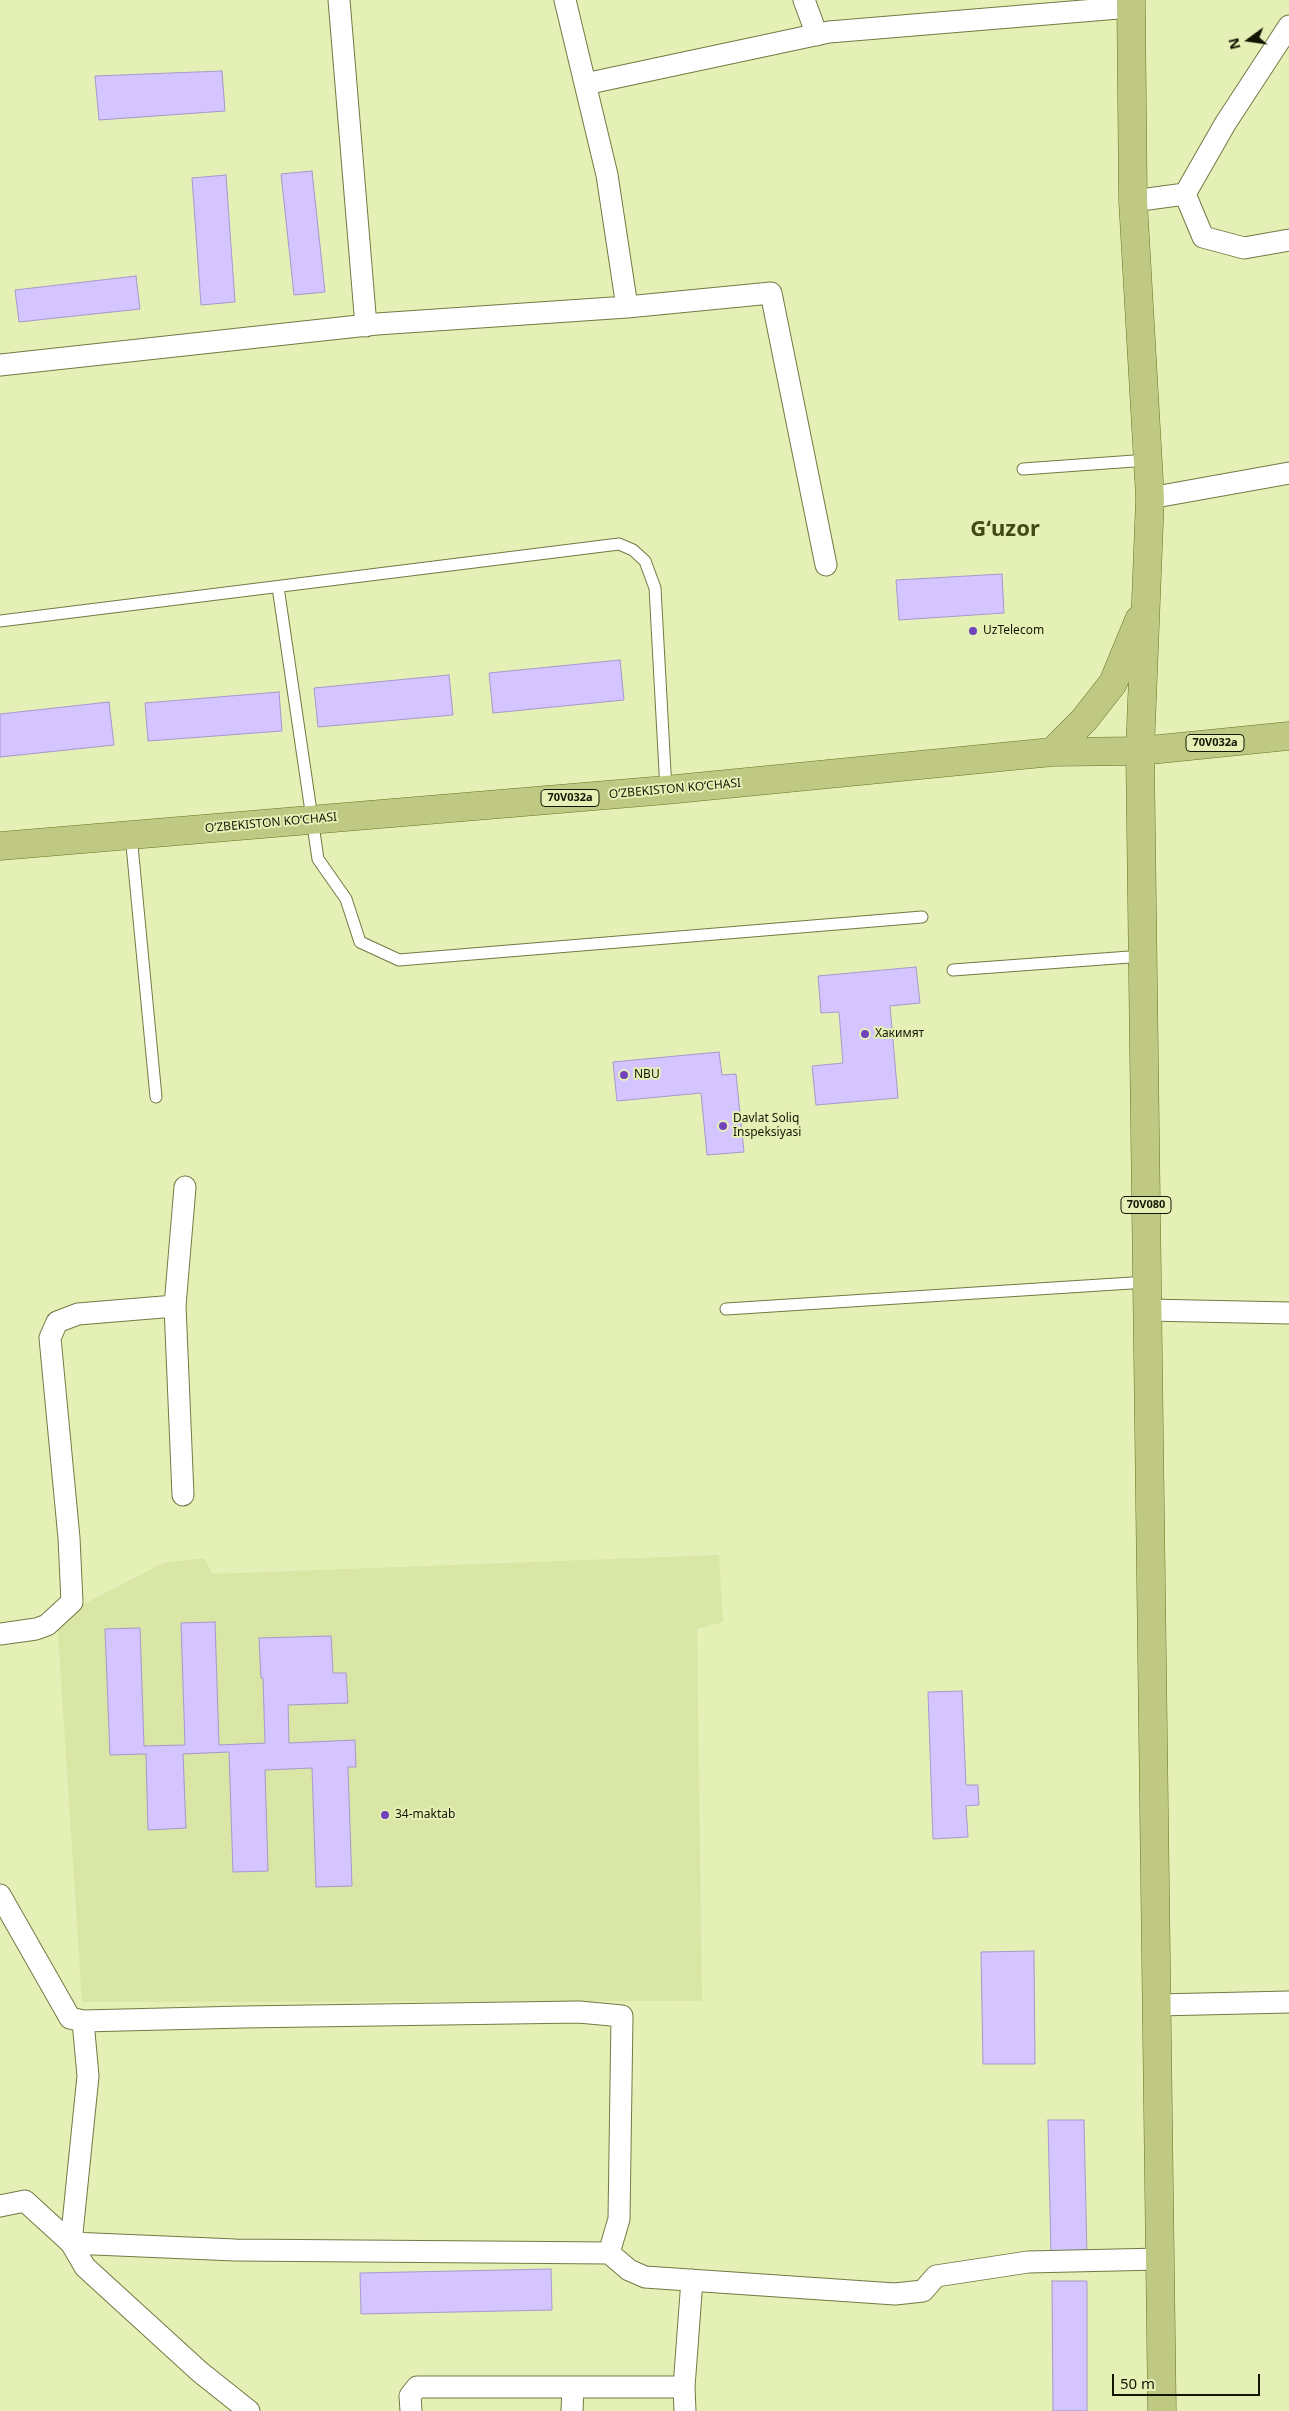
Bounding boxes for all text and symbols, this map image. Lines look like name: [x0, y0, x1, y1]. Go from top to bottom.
north arrow: [1224, 15, 1274, 65]
text: N: [1223, 36, 1245, 52]
district label: Gʻuzor: [970, 517, 1040, 543]
place label: UzTelecom: [983, 624, 1044, 638]
marker: UzTelecom: [967, 625, 979, 637]
road number: 70V032a: [1186, 734, 1244, 751]
street label: O‘ZBEKISTON KO‘CHASI: [608, 776, 742, 802]
road number: 70V032a: [541, 790, 599, 806]
street label: O‘ZBEKISTON KO‘CHASI: [204, 810, 338, 836]
place label: Хакимят: [875, 1027, 924, 1041]
marker: Хакимят: [859, 1028, 871, 1040]
place label: NBU: [634, 1068, 660, 1082]
marker: NBU: [618, 1069, 630, 1081]
place label: Davlat Soliq Inspeksiyasi: [733, 1112, 801, 1140]
marker: Davlat Soliq Inspeksiyasi: [717, 1120, 729, 1132]
road number: 70V080: [1121, 1196, 1171, 1214]
place label: 34-maktab: [395, 1808, 455, 1822]
marker: 34-maktab: [379, 1809, 391, 1821]
scale bar: [1114, 2364, 1262, 2396]
text: 50 m: [1120, 2373, 1155, 2393]

